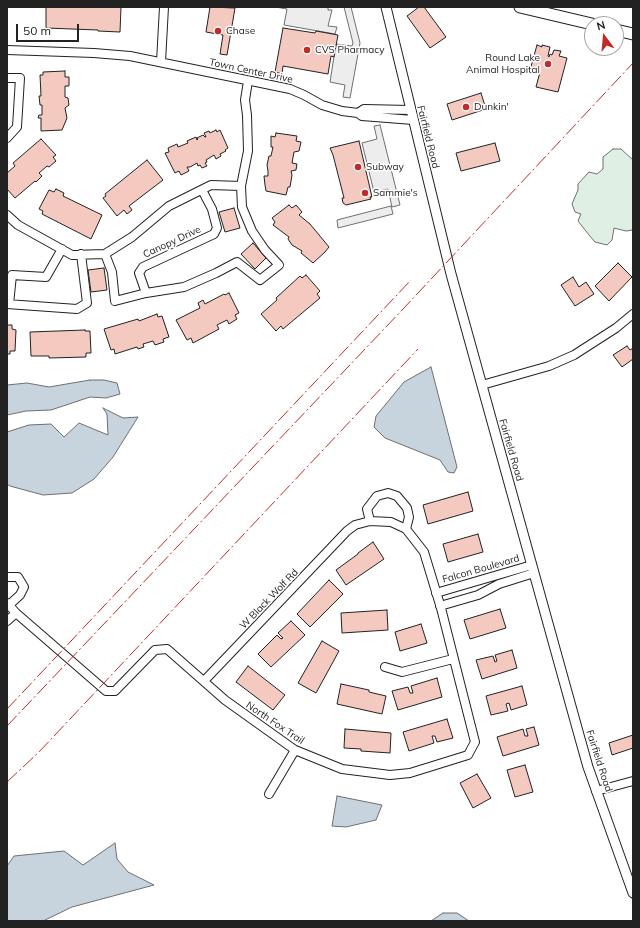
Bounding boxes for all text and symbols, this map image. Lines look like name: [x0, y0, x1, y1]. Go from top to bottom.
scale bar: [18, 16, 81, 42]
north arrow: [584, 16, 624, 56]
text: N: [595, 18, 607, 33]
text: 50 m: [23, 23, 51, 38]
place label: Chase: [226, 25, 255, 37]
marker: Chase: [213, 26, 223, 36]
place label: CVS Pharmacy: [315, 44, 384, 56]
marker: CVS Pharmacy: [302, 45, 312, 55]
place label: Round Lake Animal Hospital: [466, 52, 540, 76]
street label: Town Center Drive: [208, 56, 294, 86]
marker: Round Lake Animal Hospital: [543, 59, 553, 69]
place label: Dunkin': [474, 101, 509, 113]
marker: Dunkin': [461, 102, 471, 112]
street label: Fairfield Road: [414, 104, 442, 170]
place label: Subway: [366, 161, 404, 173]
marker: Subway: [353, 162, 363, 172]
place label: Sammie's: [373, 187, 418, 199]
marker: Sammie's: [360, 188, 370, 198]
street label: Canopy Drive: [141, 223, 203, 261]
street label: Fairfield Road: [496, 417, 526, 483]
street label: Falcon Boulevard: [441, 552, 521, 586]
street label: W Black Wolf Rd: [237, 566, 301, 632]
street label: North Fox Trail: [244, 699, 306, 747]
street label: Fairfield Road: [583, 729, 615, 793]

